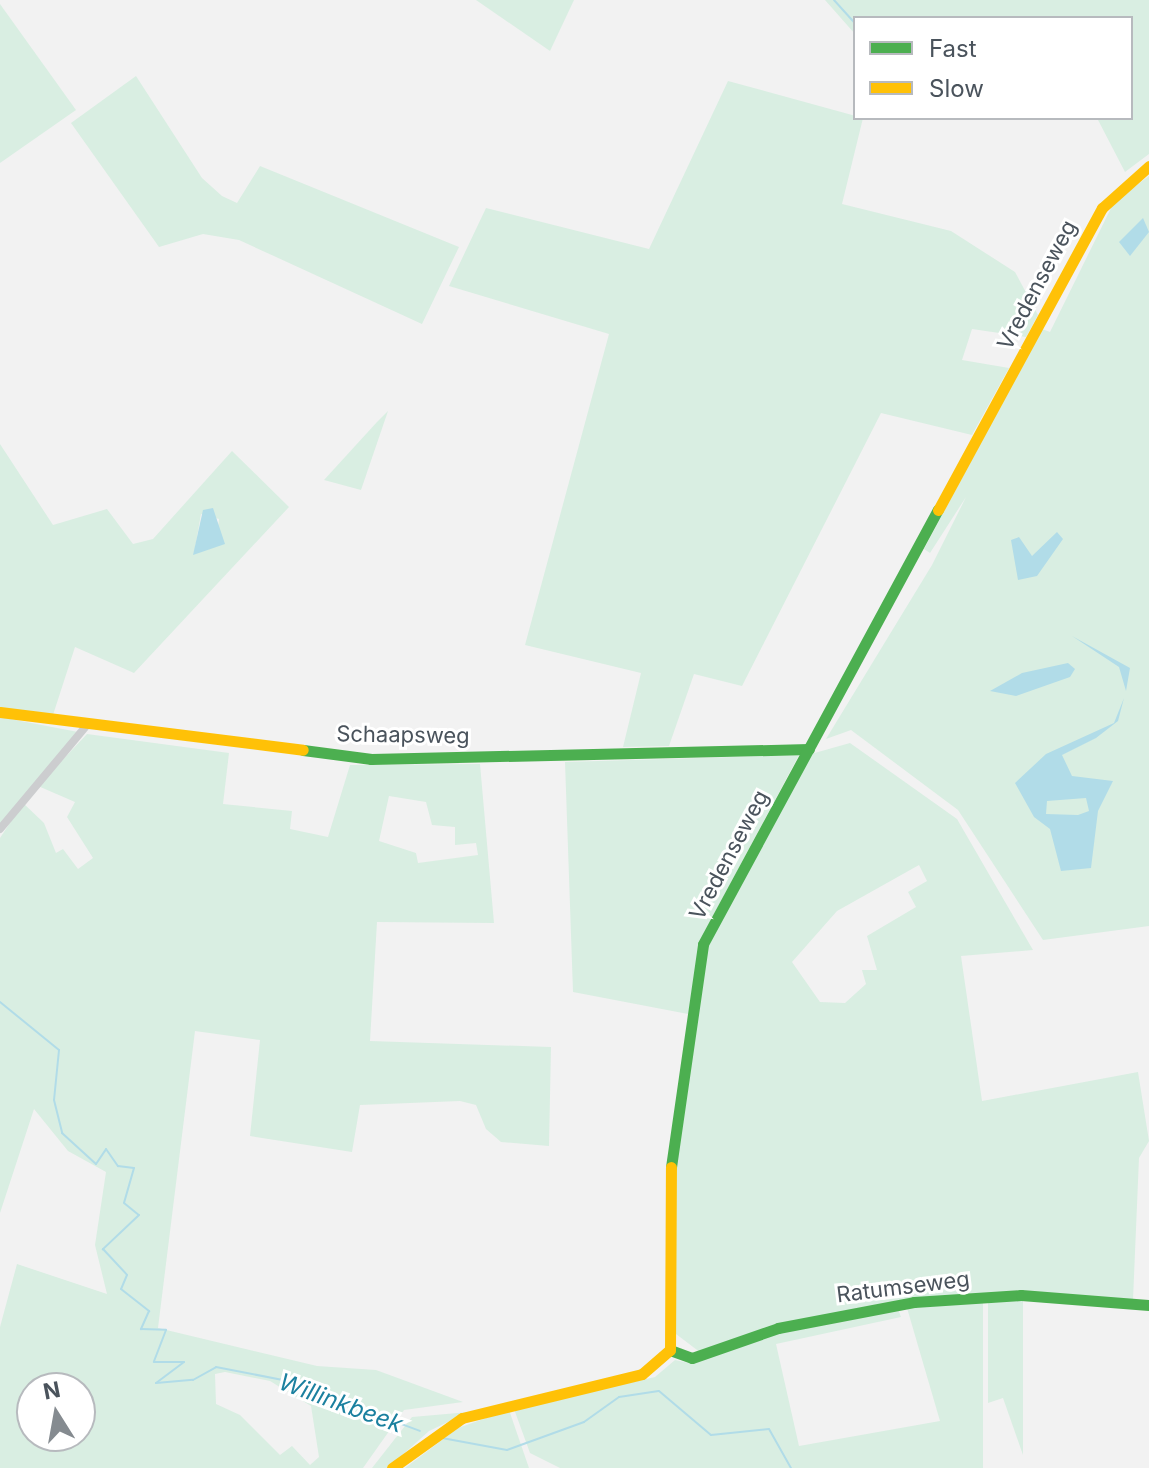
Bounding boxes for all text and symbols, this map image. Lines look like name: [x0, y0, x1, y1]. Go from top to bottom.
legend: [853, 16, 1133, 120]
text: Fast: [929, 34, 977, 63]
text: Slow: [929, 74, 984, 103]
street label: Vredenseweg: [992, 216, 1082, 354]
street label: Schaapsweg: [336, 721, 470, 749]
street label: Vredenseweg: [684, 786, 774, 924]
street label: Ratumseweg: [835, 1266, 971, 1308]
water label: Willinkbeek: [275, 1367, 407, 1439]
north arrow: [16, 1372, 96, 1452]
text: N: [41, 1376, 63, 1405]

